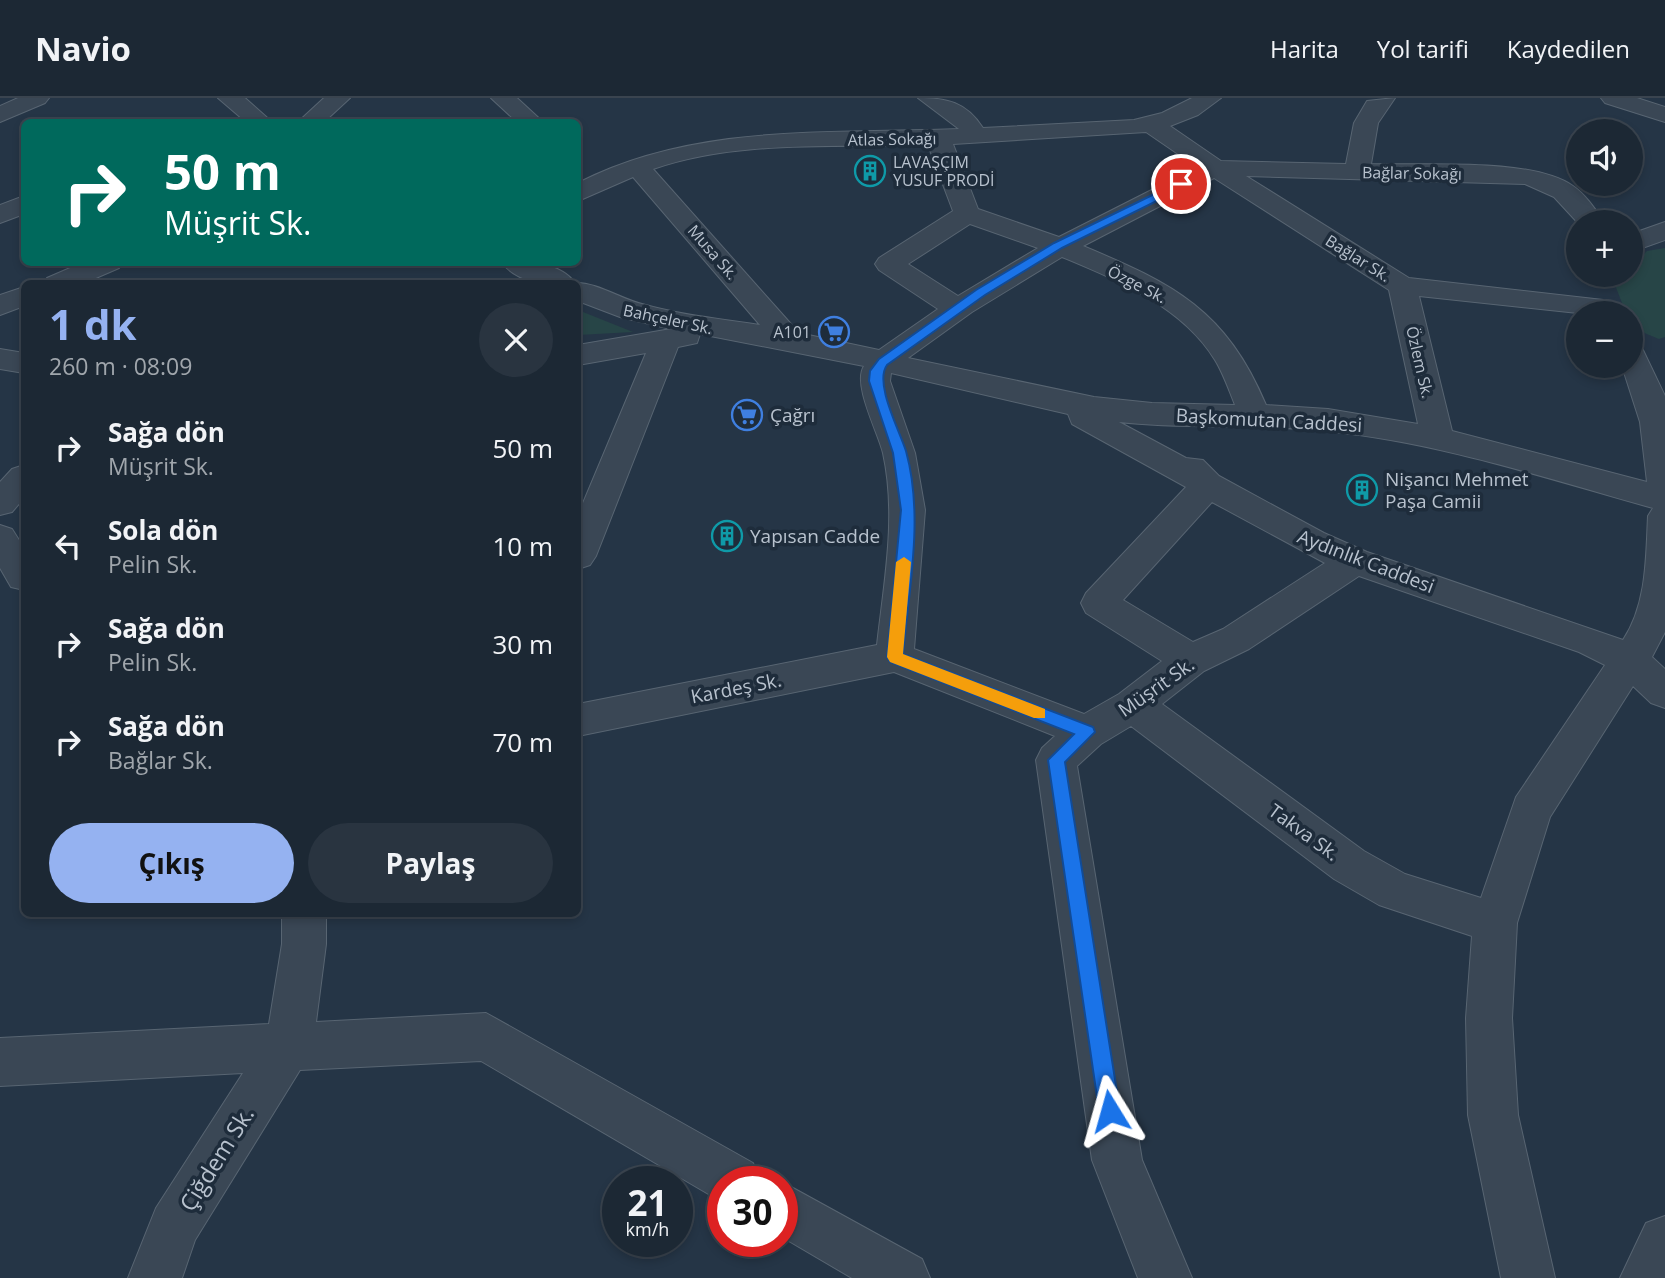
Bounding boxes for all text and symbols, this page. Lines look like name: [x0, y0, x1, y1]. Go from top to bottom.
text: Navio: [35, 26, 131, 71]
text: Harita: [1270, 32, 1339, 65]
text: Yol tarifi: [1377, 32, 1469, 65]
text: Kaydedilen: [1507, 32, 1630, 65]
map controls: [1566, 119, 1643, 378]
button: sound: [1566, 119, 1643, 196]
street label: Atlas Sokağı: [847, 127, 937, 151]
text: 50 m: [164, 138, 281, 204]
icon: right: [49, 147, 140, 238]
place label: LAVAŞÇIM YUSUF PRODİ: [893, 151, 994, 191]
building icon: LAVAŞÇIM YUSUF PRODİ: [853, 154, 887, 188]
pin: [1151, 154, 1211, 214]
street label: Bağlar Sokağı: [1362, 161, 1462, 185]
icon: arrive: [1162, 165, 1200, 203]
text: Müşrit Sk.: [164, 201, 311, 244]
button: +: [1566, 210, 1643, 287]
street label: Musa Sk.: [683, 220, 743, 284]
street label: Bağlar Sk.: [1321, 229, 1395, 287]
street label: Özge Sk.: [1104, 260, 1170, 308]
text: 1 dk: [49, 295, 137, 352]
street label: Bahçeler Sk.: [621, 299, 715, 339]
button: −: [1566, 301, 1643, 378]
button: close: [479, 303, 553, 377]
supermarket icon: A101: [817, 315, 851, 349]
place label: A101: [773, 321, 811, 343]
street label: Özlem Sk.: [1401, 324, 1439, 400]
text: 260 m · 08:09: [49, 350, 192, 382]
supermarket icon: Çağrı: [730, 398, 764, 432]
place label: Çağrı: [770, 402, 815, 428]
street label: Başkomutan Caddesi: [1175, 402, 1363, 438]
text: Sağa dön: [108, 414, 225, 450]
icon: right: [49, 429, 87, 467]
text: 50 m: [492, 430, 553, 466]
text: Müşrit Sk.: [108, 450, 214, 482]
place label: Nişancı Mehmet Paşa Camii: [1385, 466, 1529, 514]
building icon: Nişancı Mehmet Paşa Camii: [1345, 473, 1379, 507]
text: Sola dön: [108, 512, 218, 548]
building icon: Yapısan Cadde: [710, 519, 744, 553]
place label: Yapısan Cadde: [750, 523, 880, 549]
street label: Aydınlık Caddesi: [1294, 523, 1438, 599]
icon: left: [49, 527, 87, 565]
text: 10 m: [492, 528, 553, 564]
text: Pelin Sk.: [108, 548, 197, 580]
text: Sağa dön: [108, 610, 225, 646]
icon: right: [49, 625, 87, 663]
text: 30 m: [492, 626, 553, 662]
text: Pelin Sk.: [108, 646, 197, 678]
street label: Müşrit Sk.: [1113, 651, 1199, 723]
street label: Kardeş Sk.: [689, 666, 783, 710]
text: Sağa dön: [108, 708, 225, 744]
icon: right: [49, 723, 87, 761]
text: 70 m: [492, 724, 553, 760]
text: Bağlar Sk.: [108, 744, 213, 776]
street label: Takva Sk.: [1263, 798, 1345, 866]
button: Çıkış: [49, 823, 294, 903]
button: Paylaş: [308, 823, 553, 903]
position arrow: [1073, 1074, 1147, 1148]
street label: Çiğdem Sk.: [171, 1100, 261, 1217]
speed limit sign: 30: [707, 1166, 798, 1257]
text: 21: [627, 1179, 668, 1226]
text: km/h: [626, 1217, 669, 1241]

